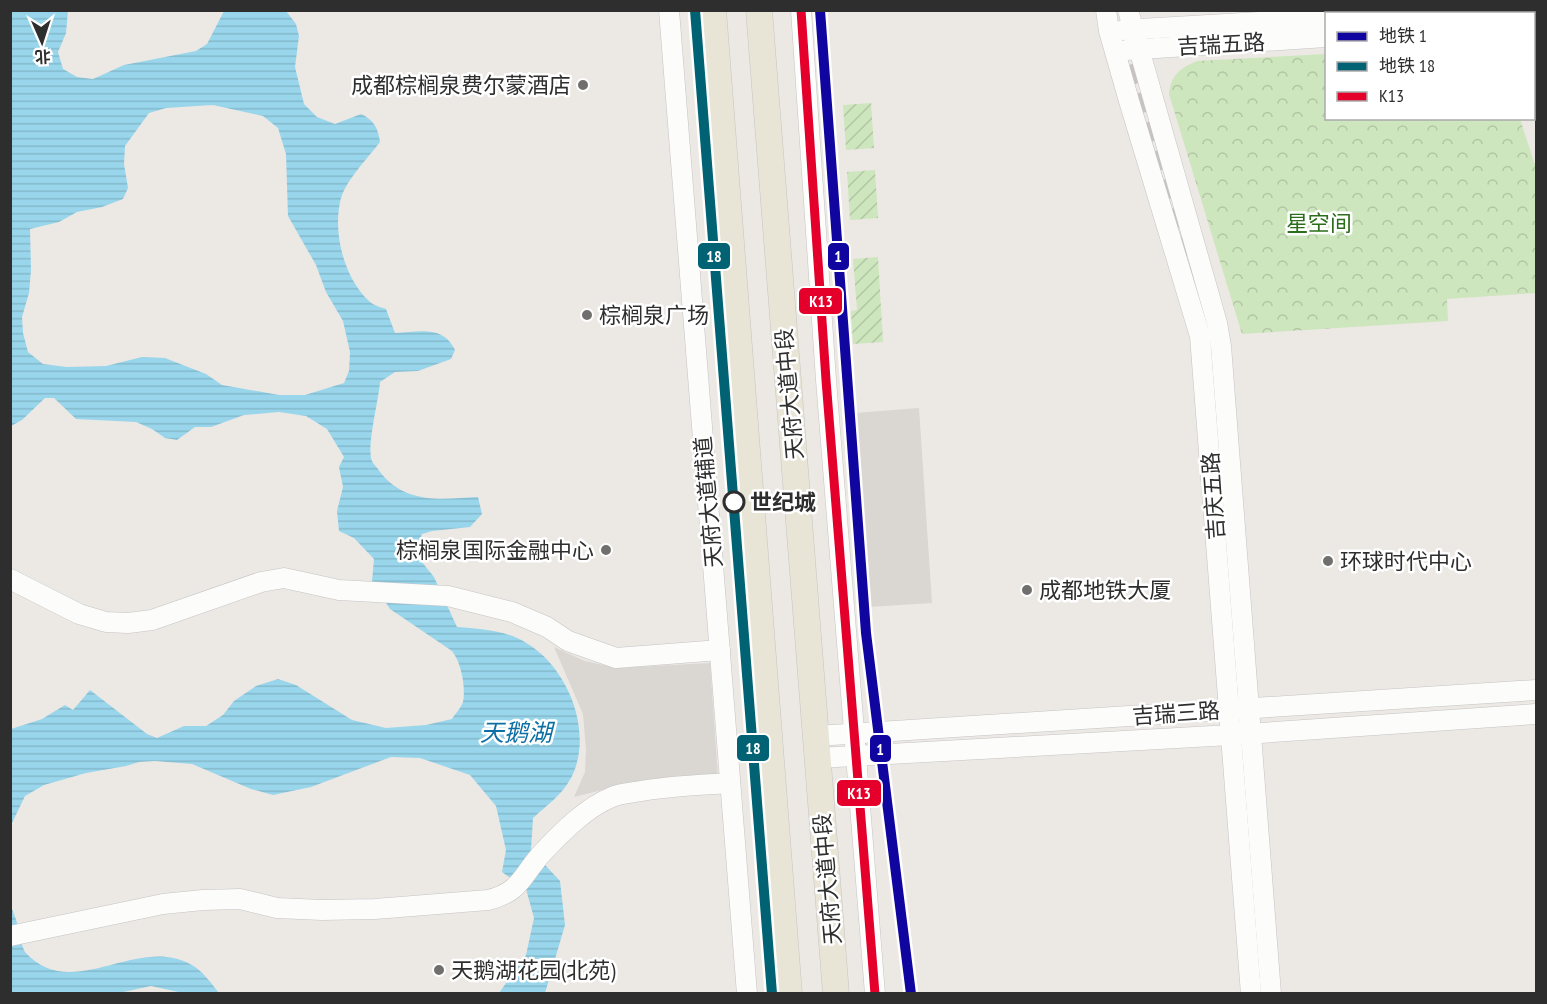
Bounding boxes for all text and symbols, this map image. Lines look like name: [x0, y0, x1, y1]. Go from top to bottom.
north arrow: [12, 12, 72, 72]
legend: [1325, 12, 1535, 120]
text: 地铁 1: [1379, 24, 1427, 47]
street label: 吉瑞五路: [1176, 28, 1266, 60]
text: 北: [34, 47, 51, 67]
text: 地铁 18: [1379, 54, 1435, 77]
place label: 成都棕榈泉费尔蒙酒店: [351, 71, 571, 99]
marker: 成都棕榈泉费尔蒙酒店: [576, 78, 590, 92]
text: K13: [1379, 84, 1404, 107]
park label: 星空间: [1286, 209, 1352, 237]
line badge: 18: [697, 242, 731, 270]
line badge: 1: [827, 242, 850, 271]
text: 18: [706, 246, 722, 266]
text: 1: [834, 246, 842, 266]
line badge: K13: [798, 287, 843, 315]
text: K13: [809, 291, 833, 311]
place label: 棕榈泉广场: [599, 301, 709, 329]
marker: 棕榈泉广场: [580, 308, 594, 322]
street label: 天府大道中段: [769, 327, 809, 461]
street label: 天府大道辅道: [688, 435, 728, 569]
street label: 吉庆五路: [1196, 451, 1230, 541]
place label: 世纪城: [750, 488, 816, 516]
marker: 世纪城: [723, 491, 745, 513]
place label: 棕榈泉国际金融中心: [396, 536, 594, 564]
marker: 棕榈泉国际金融中心: [599, 543, 613, 557]
place label: 环球时代中心: [1340, 547, 1472, 575]
marker: 环球时代中心: [1321, 554, 1335, 568]
place label: 成都地铁大厦: [1039, 576, 1171, 604]
marker: 成都地铁大厦: [1020, 583, 1034, 597]
street label: 吉瑞三路: [1131, 696, 1221, 730]
water label: 天鹅湖: [480, 717, 556, 748]
line badge: 18: [736, 734, 770, 762]
line badge: 1: [869, 734, 892, 763]
text: 18: [745, 738, 761, 758]
text: 1: [876, 739, 884, 759]
line badge: K13: [836, 779, 882, 807]
text: K13: [847, 783, 871, 803]
street label: 天府大道中段: [807, 812, 847, 946]
place label: 天鹅湖花园(北苑): [451, 956, 616, 984]
marker: 天鹅湖花园(北苑): [432, 963, 446, 977]

